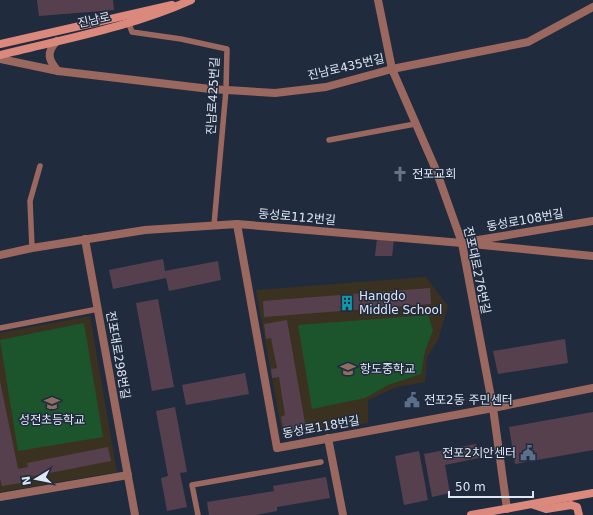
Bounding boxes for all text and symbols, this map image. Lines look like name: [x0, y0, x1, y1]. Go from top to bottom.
street label: 진남로: [76, 9, 112, 31]
street label: 진남로435번길: [306, 51, 386, 83]
street label: 진남로425번길: [204, 57, 222, 135]
church icon: 전포교회: [391, 165, 409, 183]
place label: 전포교회: [412, 167, 456, 181]
street label: 동성로108번길: [485, 206, 565, 234]
street label: 동성로112번길: [257, 207, 337, 227]
street label: 전포대로276번길: [461, 225, 493, 315]
place label: Hangdo Middle School: [359, 289, 442, 317]
building icon: Hangdo Middle School: [338, 294, 356, 312]
street label: 전포대로298번길: [103, 310, 133, 400]
school or university icon: 항도중학교: [339, 360, 357, 378]
place label: 항도중학교: [360, 362, 415, 376]
public building icon: 전포2동 주민센터: [403, 391, 421, 409]
place label: 전포2동 주민센터: [424, 393, 513, 407]
school or university icon: 성전초등학교: [43, 394, 61, 412]
place label: 성전초등학교: [19, 413, 85, 427]
street label: 동성로118번길: [281, 413, 361, 441]
public building icon: 전포2치안센터: [519, 444, 537, 462]
place label: 전포2치안센터: [442, 446, 516, 460]
north arrow: [16, 459, 56, 499]
scale bar: [449, 473, 533, 499]
text: N: [19, 475, 34, 486]
text: 50 m: [455, 480, 486, 494]

